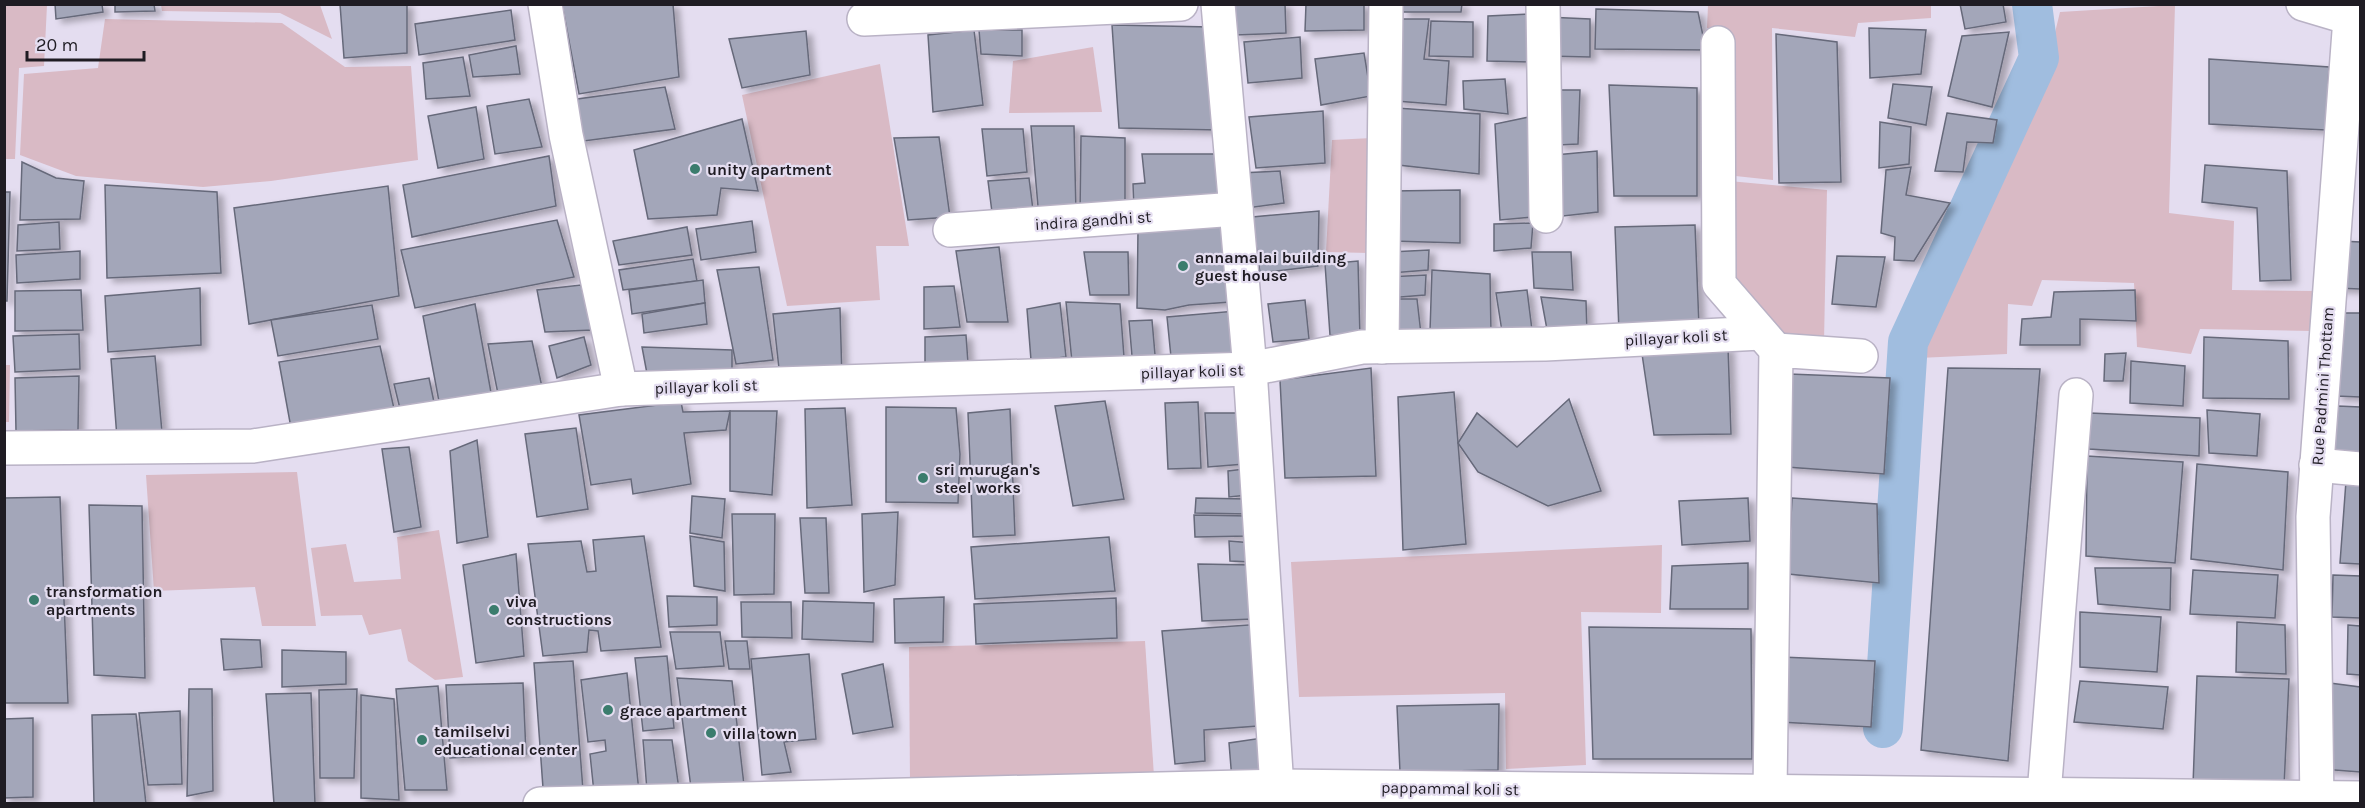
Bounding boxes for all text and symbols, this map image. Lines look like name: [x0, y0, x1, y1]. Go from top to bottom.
scale bar: [27, 24, 144, 62]
text: 20 m: [36, 34, 78, 56]
place label: unity apartment: [707, 160, 832, 179]
marker: unity apartment: [688, 162, 702, 176]
street label: indira gandhi st: [1034, 207, 1152, 234]
place label: annamalai building guest house: [1195, 248, 1346, 285]
marker: annamalai building guest house: [1176, 259, 1190, 273]
street label: Rue Padmini Thottam: [2307, 306, 2338, 466]
street label: pillayar koli st: [1624, 325, 1728, 350]
street label: pillayar koli st: [1140, 360, 1244, 383]
street label: pillayar koli st: [654, 375, 758, 398]
place label: sri murugan's steel works: [935, 460, 1041, 497]
marker: sri murugan's steel works: [916, 471, 930, 485]
place label: transformation apartments: [46, 582, 162, 619]
place label: viva constructions: [506, 592, 612, 629]
marker: transformation apartments: [27, 593, 41, 607]
marker: viva constructions: [487, 603, 501, 617]
place label: grace apartment: [620, 701, 747, 720]
marker: grace apartment: [601, 703, 615, 717]
place label: tamilselvi educational center: [434, 722, 578, 759]
place label: villa town: [723, 724, 797, 743]
marker: villa town: [704, 726, 718, 740]
marker: tamilselvi educational center: [415, 733, 429, 747]
street label: pappammal koli st: [1381, 778, 1519, 799]

